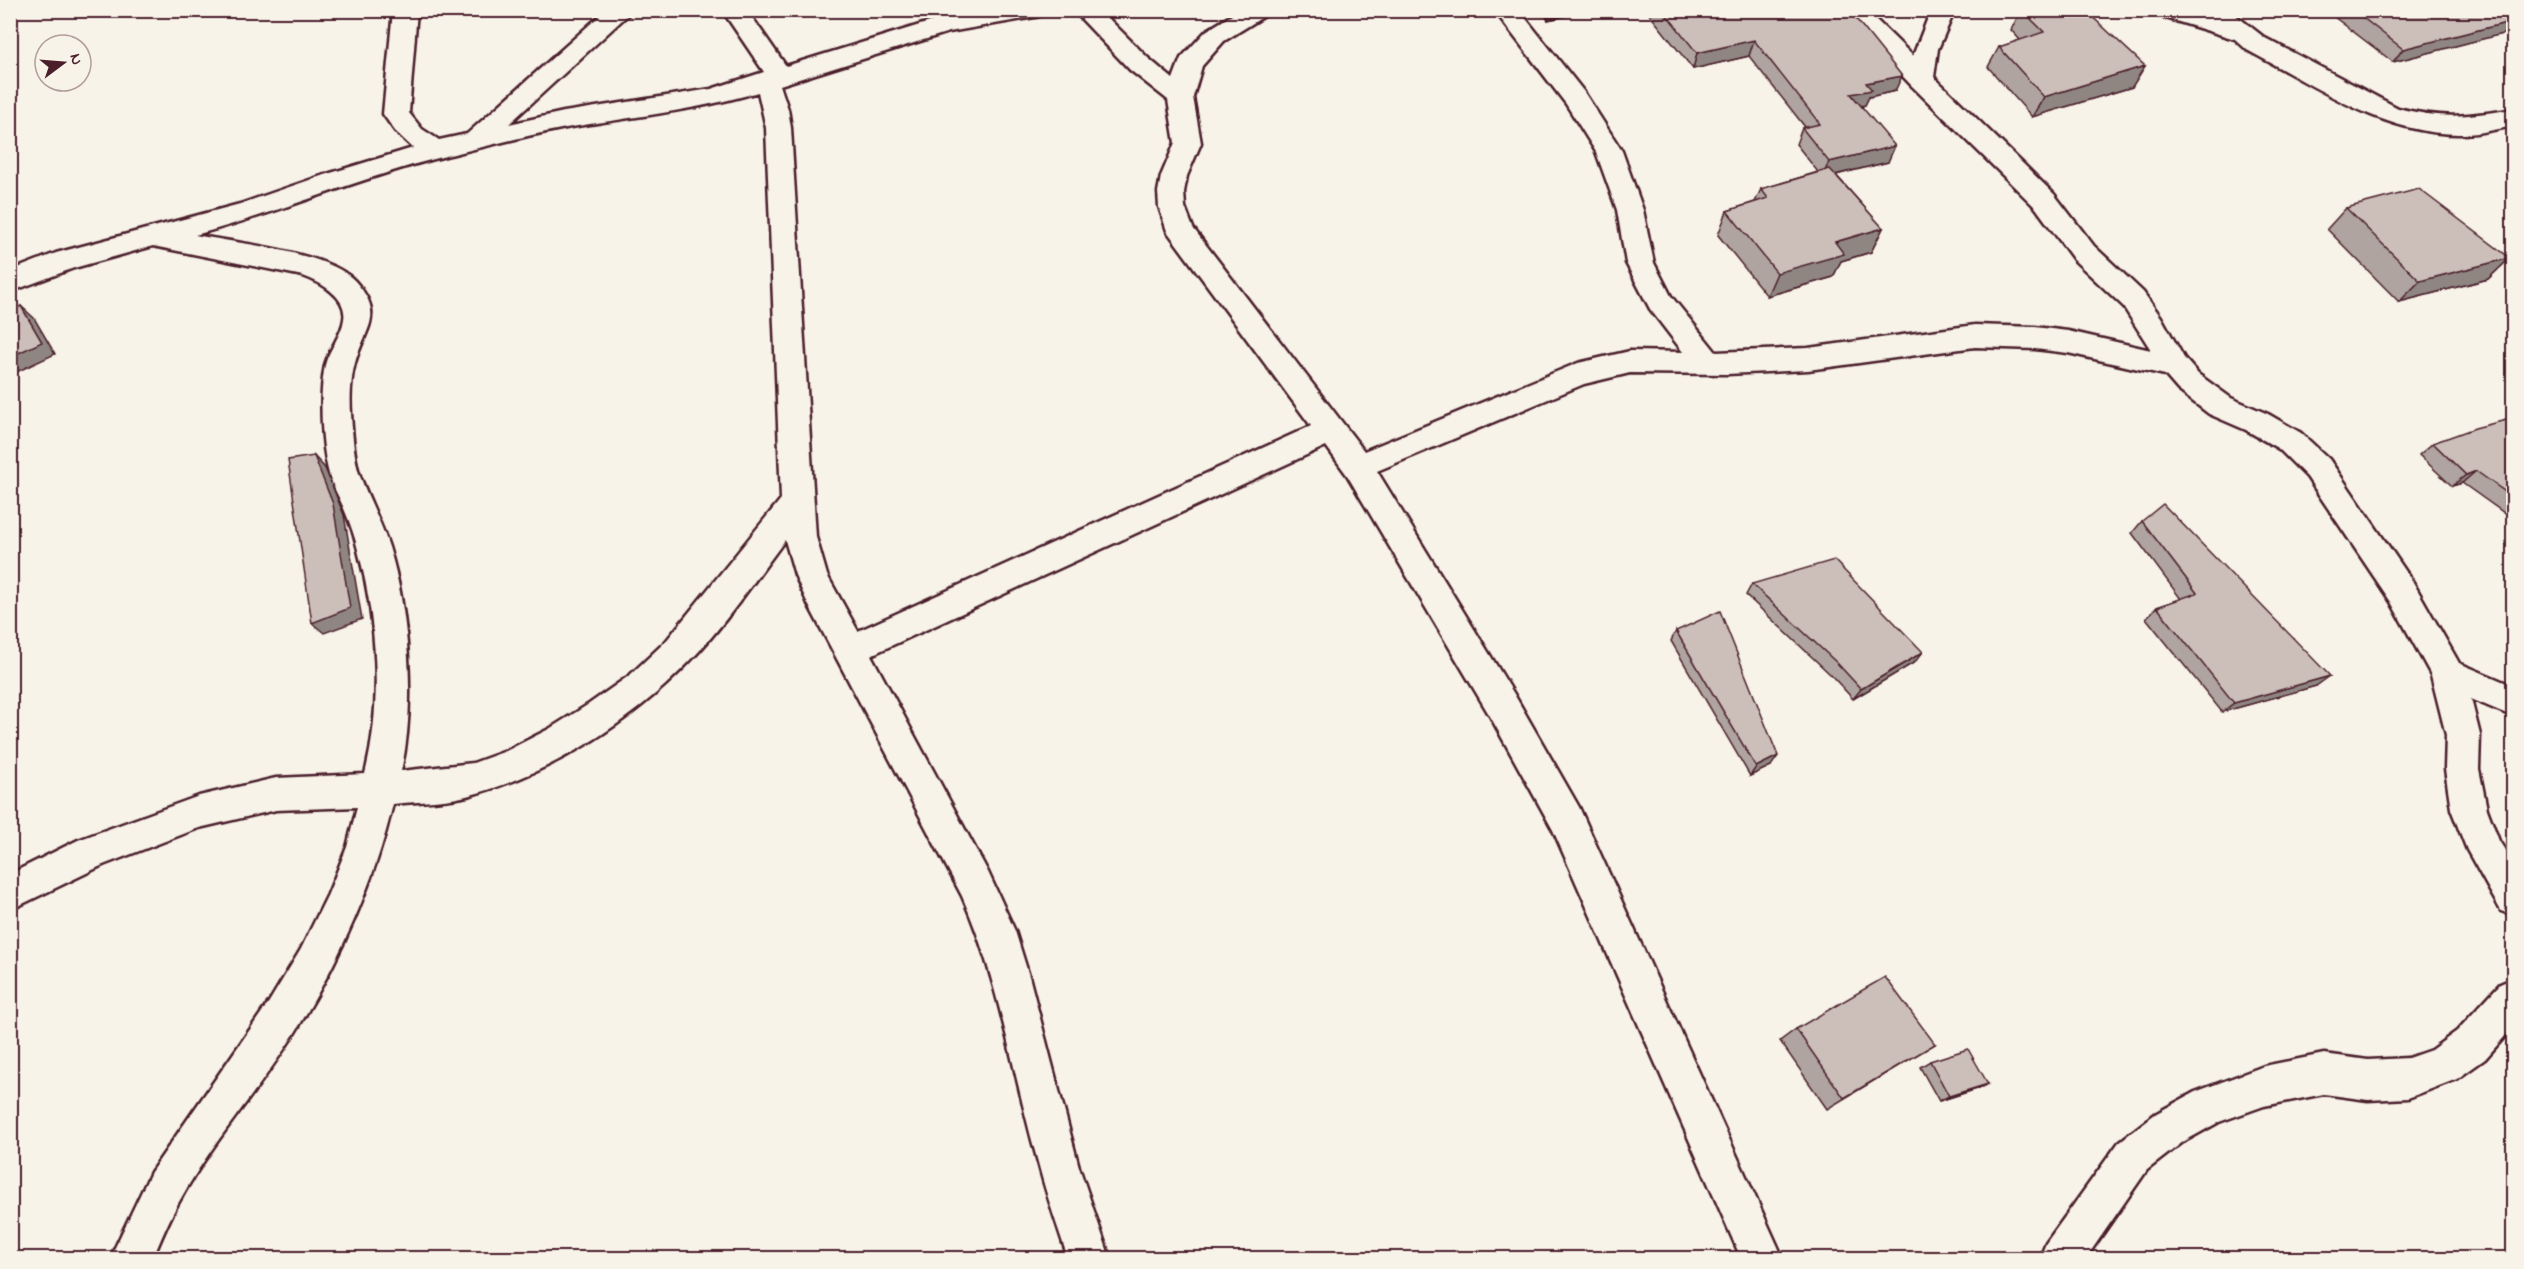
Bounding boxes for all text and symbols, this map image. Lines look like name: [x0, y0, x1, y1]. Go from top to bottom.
north arrow: [33, 33, 93, 93]
text: N: [62, 51, 89, 68]

